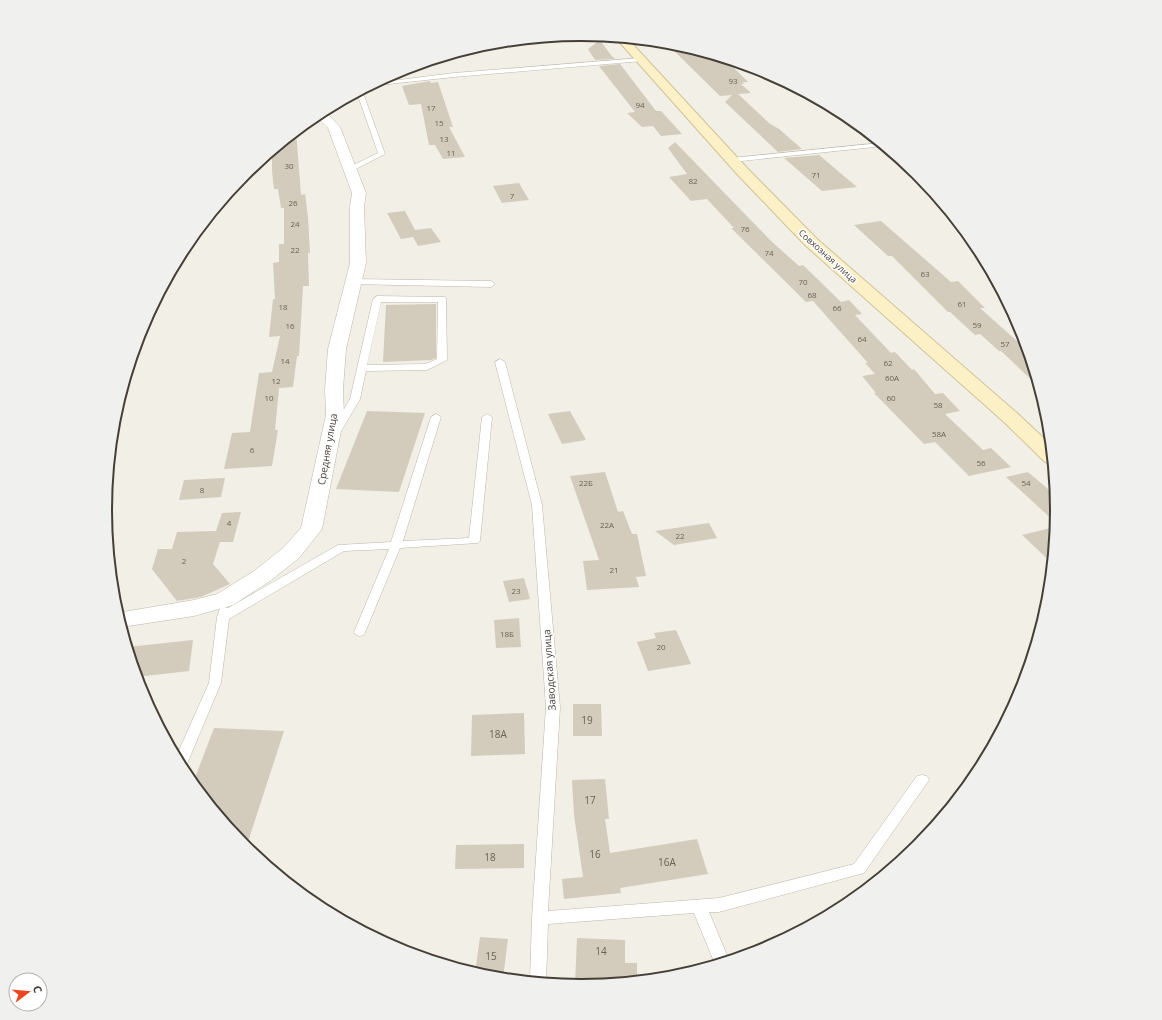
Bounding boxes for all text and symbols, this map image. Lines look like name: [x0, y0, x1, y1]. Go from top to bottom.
house number: 93: [728, 75, 738, 86]
house number: 94: [635, 99, 645, 110]
house number: 17: [426, 102, 436, 113]
house number: 15: [434, 117, 444, 128]
house number: 13: [439, 133, 449, 144]
house number: 11: [446, 147, 456, 158]
house number: 30: [284, 160, 294, 171]
house number: 71: [811, 169, 821, 180]
house number: 82: [688, 175, 698, 186]
house number: 7: [510, 190, 515, 201]
house number: 26: [288, 197, 298, 208]
house number: 24: [290, 218, 300, 229]
house number: 76: [740, 223, 750, 234]
street label: Совхозная улица: [796, 226, 860, 286]
house number: 22: [290, 244, 300, 255]
house number: 74: [764, 247, 774, 258]
house number: 63: [920, 268, 930, 279]
house number: 70: [798, 276, 808, 287]
house number: 68: [807, 289, 817, 300]
house number: 61: [957, 298, 967, 309]
house number: 18: [278, 301, 288, 312]
house number: 66: [832, 302, 842, 313]
house number: 59: [972, 319, 982, 330]
house number: 16: [285, 320, 295, 331]
house number: 64: [857, 333, 867, 344]
house number: 57: [1000, 338, 1010, 349]
house number: 14: [280, 355, 290, 366]
house number: 62: [883, 357, 893, 368]
house number: 60А: [885, 372, 900, 383]
house number: 12: [271, 375, 281, 386]
house number: 10: [264, 392, 274, 403]
house number: 60: [886, 392, 896, 403]
house number: 58: [933, 399, 943, 410]
street label: Средняя улица: [314, 412, 340, 486]
house number: 58А: [932, 428, 947, 439]
house number: 6: [250, 444, 255, 455]
house number: 56: [976, 457, 986, 468]
house number: 22Б: [579, 477, 593, 488]
house number: 54: [1021, 477, 1031, 488]
house number: 8: [200, 484, 205, 495]
house number: 4: [227, 517, 232, 528]
house number: 22А: [600, 519, 615, 530]
house number: 22: [675, 530, 685, 541]
house number: 2: [182, 555, 187, 566]
house number: 21: [609, 564, 619, 575]
house number: 23: [511, 585, 521, 596]
house number: 18Б: [500, 628, 514, 639]
street label: Заводская улица: [539, 629, 559, 711]
house number: 20: [656, 641, 666, 652]
house number: 19: [581, 713, 593, 727]
house number: 18А: [489, 727, 508, 741]
house number: 17: [584, 793, 596, 807]
house number: 16: [589, 847, 601, 861]
house number: 18: [484, 850, 496, 864]
house number: 16А: [658, 855, 677, 869]
house number: 14: [595, 944, 607, 958]
house number: 15: [485, 949, 497, 963]
north arrow: [8, 972, 48, 1012]
text: С: [30, 984, 46, 995]

